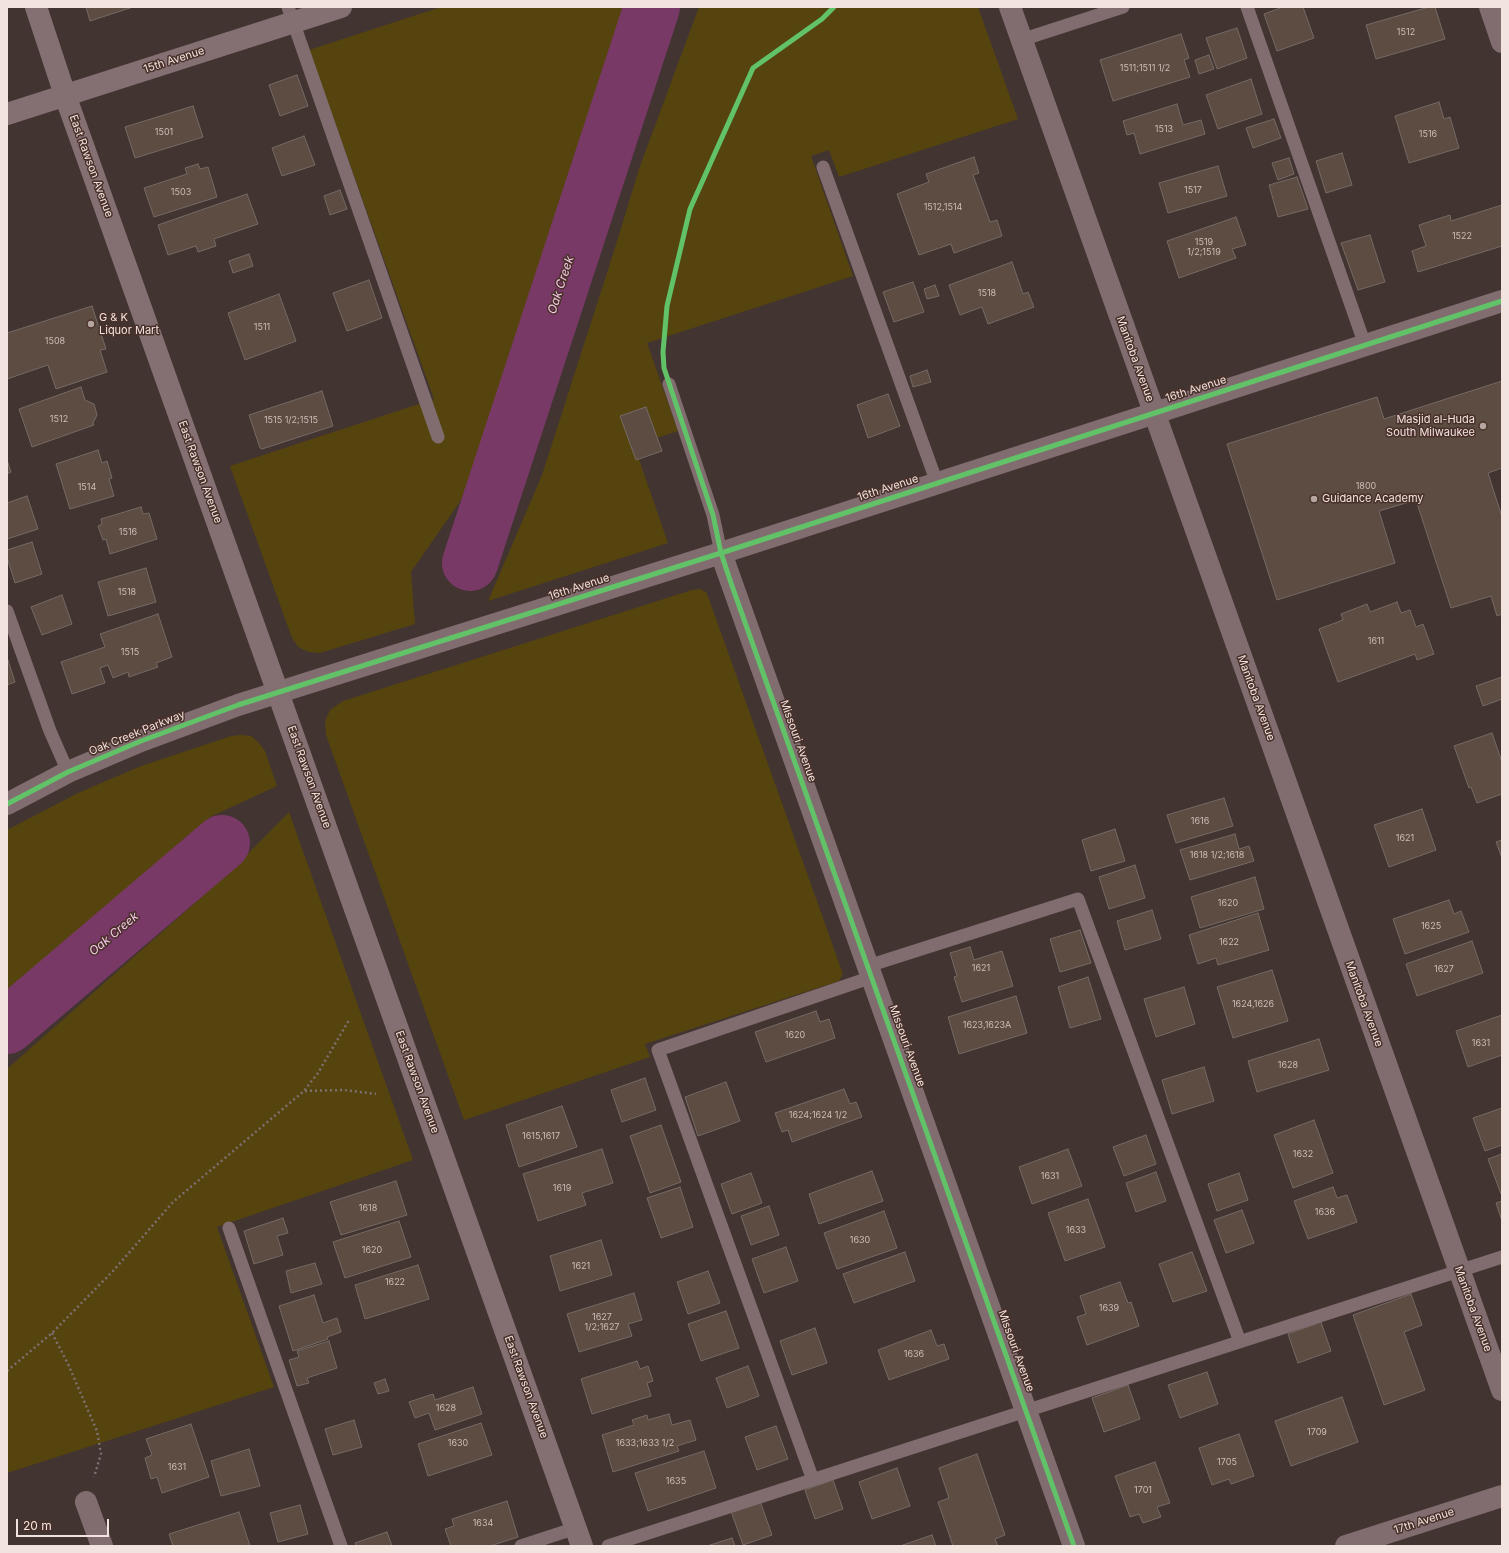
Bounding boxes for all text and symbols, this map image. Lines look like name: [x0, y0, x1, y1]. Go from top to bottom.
house number: 1512: [1397, 27, 1415, 37]
street label: 15th Avenue: [142, 44, 206, 76]
house number: 1511;1511 1/2: [1120, 63, 1170, 73]
street label: East Rawson Avenue: [66, 113, 116, 219]
house number: 1513: [1155, 124, 1173, 134]
house number: 1501: [155, 127, 173, 137]
house number: 1516: [1419, 129, 1437, 139]
house number: 1517: [1184, 185, 1202, 195]
house number: 1503: [171, 187, 191, 197]
house number: 1512,1514: [924, 202, 962, 212]
house number: 1522: [1452, 231, 1472, 241]
house number: 1519 1/2;1519: [1187, 237, 1221, 258]
water label: Oak Creek: [545, 254, 577, 316]
house number: 1518: [978, 288, 996, 298]
place label: G & K Liquor Mart: [99, 311, 159, 337]
street label: Manitoba Avenue: [1113, 314, 1157, 404]
marker: G & K Liquor Mart: [86, 319, 96, 329]
house number: 1511: [254, 322, 270, 332]
house number: 1508: [45, 336, 65, 346]
street label: 16th Avenue: [1164, 373, 1228, 405]
place label: Masjid al-Huda South Milwaukee: [1386, 413, 1475, 439]
house number: 1512: [50, 414, 68, 424]
house number: 1515 1/2;1515: [264, 415, 318, 425]
street label: East Rawson Avenue: [175, 419, 225, 525]
marker: Masjid al-Huda South Milwaukee: [1478, 421, 1488, 431]
street label: 16th Avenue: [856, 472, 920, 504]
house number: 1800: [1356, 481, 1376, 491]
house number: 1514: [78, 482, 96, 492]
place label: Guidance Academy: [1322, 492, 1424, 506]
marker: Guidance Academy: [1309, 494, 1319, 504]
house number: 1516: [119, 527, 137, 537]
street label: 16th Avenue: [547, 571, 611, 603]
house number: 1518: [118, 587, 136, 597]
house number: 1611: [1368, 636, 1384, 646]
house number: 1515: [121, 647, 139, 657]
street label: Manitoba Avenue: [1234, 653, 1278, 743]
street label: Missouri Avenue: [777, 698, 819, 784]
street label: Oak Creek Parkway: [87, 708, 187, 758]
street label: East Rawson Avenue: [284, 724, 334, 830]
house number: 1616: [1191, 816, 1209, 826]
house number: 1621: [1396, 833, 1414, 843]
house number: 1618 1/2;1618: [1190, 850, 1244, 860]
house number: 1620: [1218, 898, 1238, 908]
water label: Oak Creek: [86, 909, 142, 959]
house number: 1625: [1421, 921, 1441, 931]
house number: 1622: [1219, 937, 1239, 947]
street label: Manitoba Avenue: [1342, 959, 1386, 1049]
house number: 1621: [972, 963, 990, 973]
house number: 1627: [1434, 964, 1454, 974]
house number: 1624,1626: [1232, 999, 1274, 1009]
street label: Missouri Avenue: [886, 1003, 928, 1089]
house number: 1623,1623A: [963, 1020, 1011, 1030]
street label: East Rawson Avenue: [392, 1029, 442, 1135]
house number: 1620: [785, 1030, 805, 1040]
house number: 1631: [1472, 1038, 1490, 1048]
house number: 1628: [1278, 1060, 1298, 1070]
house number: 1624;1624 1/2: [789, 1110, 847, 1120]
house number: 1615,1617: [522, 1131, 560, 1141]
house number: 1632: [1293, 1149, 1313, 1159]
house number: 1631: [1041, 1171, 1059, 1181]
house number: 1619: [553, 1183, 571, 1193]
house number: 1618: [359, 1203, 377, 1213]
house number: 1636: [1315, 1207, 1335, 1217]
house number: 1633: [1066, 1225, 1086, 1235]
house number: 1630: [850, 1235, 870, 1245]
house number: 1620: [362, 1245, 382, 1255]
house number: 1621: [572, 1261, 590, 1271]
street label: Manitoba Avenue: [1451, 1264, 1495, 1354]
house number: 1622: [385, 1277, 405, 1287]
house number: 1639: [1099, 1303, 1119, 1313]
street label: Missouri Avenue: [995, 1308, 1037, 1394]
house number: 1627 1/2;1627: [585, 1312, 619, 1333]
street label: East Rawson Avenue: [501, 1334, 551, 1440]
house number: 1636: [904, 1349, 924, 1359]
house number: 1628: [436, 1403, 456, 1413]
house number: 1709: [1307, 1427, 1327, 1437]
house number: 1630: [448, 1438, 468, 1448]
house number: 1633;1633 1/2: [616, 1438, 674, 1448]
house number: 1705: [1217, 1457, 1237, 1467]
house number: 1631: [168, 1462, 186, 1472]
house number: 1635: [666, 1476, 686, 1486]
house number: 1701: [1134, 1485, 1152, 1495]
street label: 17th Avenue: [1392, 1505, 1456, 1537]
scale bar: [18, 1511, 111, 1537]
text: 20 m: [23, 1518, 52, 1533]
house number: 1634: [473, 1518, 493, 1528]

